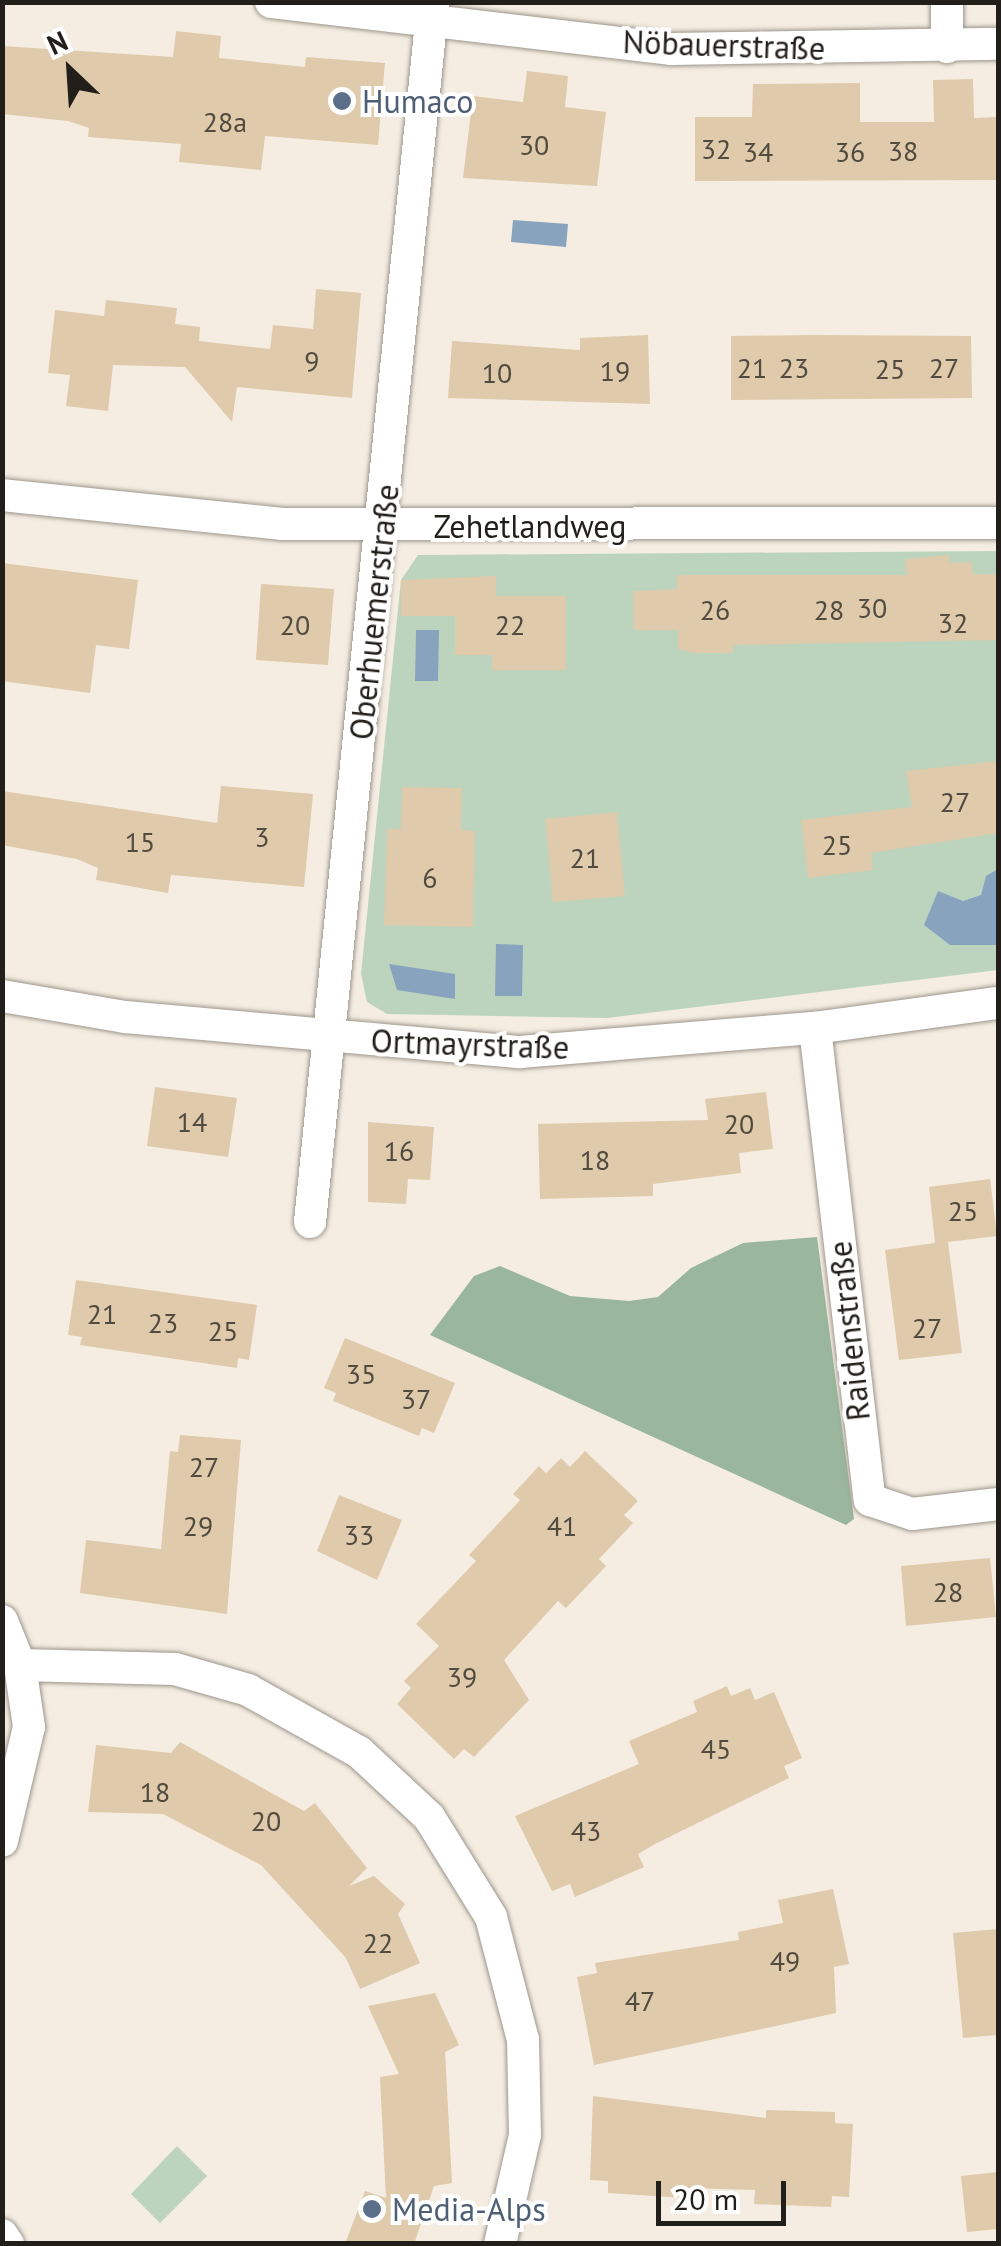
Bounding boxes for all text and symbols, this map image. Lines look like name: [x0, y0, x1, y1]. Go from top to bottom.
north arrow: [20, 20, 120, 120]
text: N: [41, 22, 73, 63]
street label: Nöbauerstraße: [622, 22, 826, 68]
place label: Humaco: [362, 82, 473, 120]
marker: Humaco: [331, 90, 353, 112]
house number: 28a: [203, 105, 247, 139]
house number: 30: [519, 128, 549, 162]
house number: 32: [701, 132, 731, 166]
house number: 38: [888, 134, 918, 168]
house number: 34: [743, 135, 773, 169]
house number: 36: [835, 135, 865, 169]
house number: 9: [304, 344, 320, 378]
house number: 21: [737, 351, 767, 385]
house number: 23: [779, 351, 809, 385]
house number: 27: [929, 351, 959, 385]
house number: 25: [875, 352, 905, 386]
house number: 19: [600, 354, 630, 388]
house number: 10: [482, 356, 512, 390]
street label: Oberhuemerstraße: [341, 482, 407, 742]
street label: Zehetlandweg: [434, 507, 626, 545]
house number: 30: [857, 591, 887, 625]
house number: 26: [700, 593, 730, 627]
house number: 28: [814, 593, 844, 627]
house number: 32: [938, 606, 968, 640]
house number: 20: [280, 608, 310, 642]
house number: 22: [495, 608, 525, 642]
house number: 27: [940, 785, 970, 819]
house number: 3: [254, 820, 270, 854]
house number: 15: [125, 825, 155, 859]
house number: 25: [822, 828, 852, 862]
house number: 21: [570, 841, 600, 875]
house number: 6: [422, 861, 438, 895]
street label: Ortmayrstraße: [370, 1021, 570, 1067]
house number: 14: [177, 1105, 207, 1139]
house number: 20: [724, 1107, 754, 1141]
house number: 16: [384, 1134, 414, 1168]
house number: 18: [580, 1143, 610, 1177]
house number: 25: [948, 1194, 978, 1228]
street label: Raidenstraße: [820, 1239, 878, 1423]
house number: 21: [87, 1297, 117, 1331]
house number: 23: [148, 1306, 178, 1340]
house number: 27: [912, 1311, 942, 1345]
house number: 25: [208, 1314, 238, 1348]
house number: 35: [346, 1357, 376, 1391]
house number: 37: [401, 1382, 431, 1416]
house number: 27: [189, 1450, 219, 1484]
house number: 29: [183, 1509, 213, 1543]
house number: 41: [547, 1509, 577, 1543]
house number: 33: [344, 1518, 374, 1552]
house number: 28: [933, 1575, 963, 1609]
house number: 39: [447, 1660, 477, 1694]
house number: 45: [701, 1732, 731, 1766]
house number: 18: [140, 1775, 170, 1809]
house number: 20: [251, 1804, 281, 1838]
house number: 43: [571, 1814, 601, 1848]
house number: 22: [363, 1926, 393, 1960]
house number: 49: [770, 1944, 800, 1978]
house number: 47: [625, 1984, 655, 2018]
scale bar: [661, 2161, 791, 2223]
text: 20 m: [673, 2179, 738, 2218]
place label: Media-Alps: [392, 2190, 546, 2228]
marker: Media-Alps: [361, 2198, 383, 2220]

